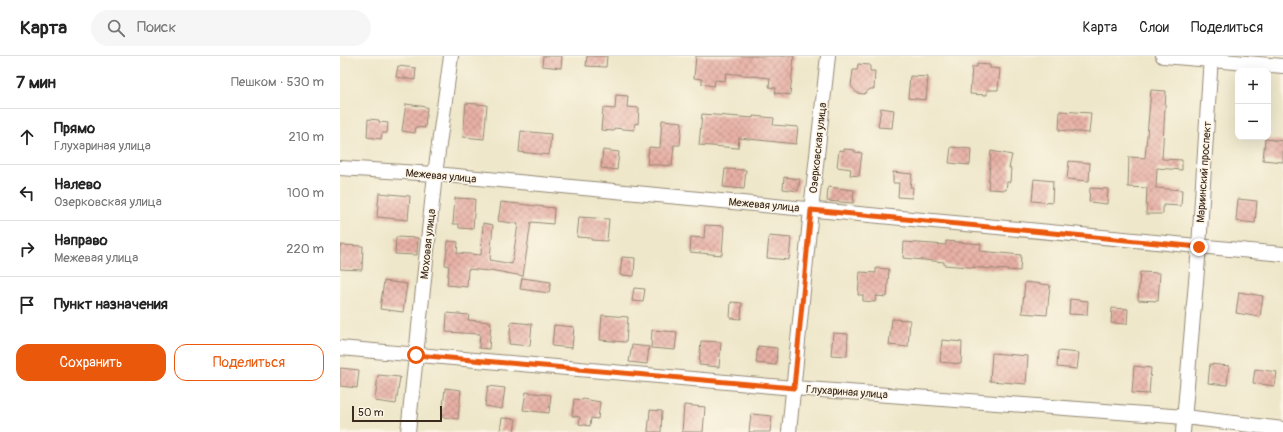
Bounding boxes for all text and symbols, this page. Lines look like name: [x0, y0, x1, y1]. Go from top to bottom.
search box: [91, 10, 371, 46]
text: Карта: [20, 16, 67, 40]
icon: search: [105, 17, 127, 39]
text: Поиск: [137, 18, 176, 37]
text: Карта: [1083, 19, 1117, 36]
text: Слои: [1139, 19, 1169, 36]
text: Поделиться: [1191, 19, 1263, 36]
map controls: [1235, 68, 1271, 140]
button: +: [1235, 68, 1271, 104]
text: 7 мин: [16, 72, 56, 93]
text: Пешком · 530 m: [231, 74, 324, 90]
street label: Озерковская улица: [807, 102, 829, 194]
button: −: [1235, 104, 1271, 140]
text: Прямо: [54, 119, 95, 138]
street label: Мариинский проспект: [1194, 120, 1214, 223]
icon: ahead: [16, 126, 38, 148]
text: 210 m: [288, 129, 324, 145]
text: Глухариная улица: [54, 138, 151, 154]
street label: Межевая улица: [405, 166, 477, 186]
text: Налево: [54, 175, 101, 194]
icon: left: [16, 182, 38, 204]
text: 100 m: [287, 185, 324, 201]
text: Озерковская улица: [54, 194, 162, 210]
street label: Межевая улица: [728, 195, 800, 215]
street label: Моховая улица: [418, 208, 438, 280]
text: Направо: [54, 231, 108, 250]
icon: right: [16, 238, 38, 260]
route end: [1190, 238, 1208, 256]
text: 220 m: [286, 241, 324, 257]
text: Межевая улица: [54, 250, 138, 266]
icon: arrive: [16, 294, 38, 316]
text: Пункт назначения: [54, 295, 168, 314]
button: Сохранить: [16, 344, 166, 381]
button: Поделиться: [174, 344, 324, 381]
route start: [407, 346, 425, 364]
street label: Глухариная улица: [806, 383, 888, 401]
scale bar: [352, 404, 442, 423]
text: 50 m: [358, 406, 384, 419]

